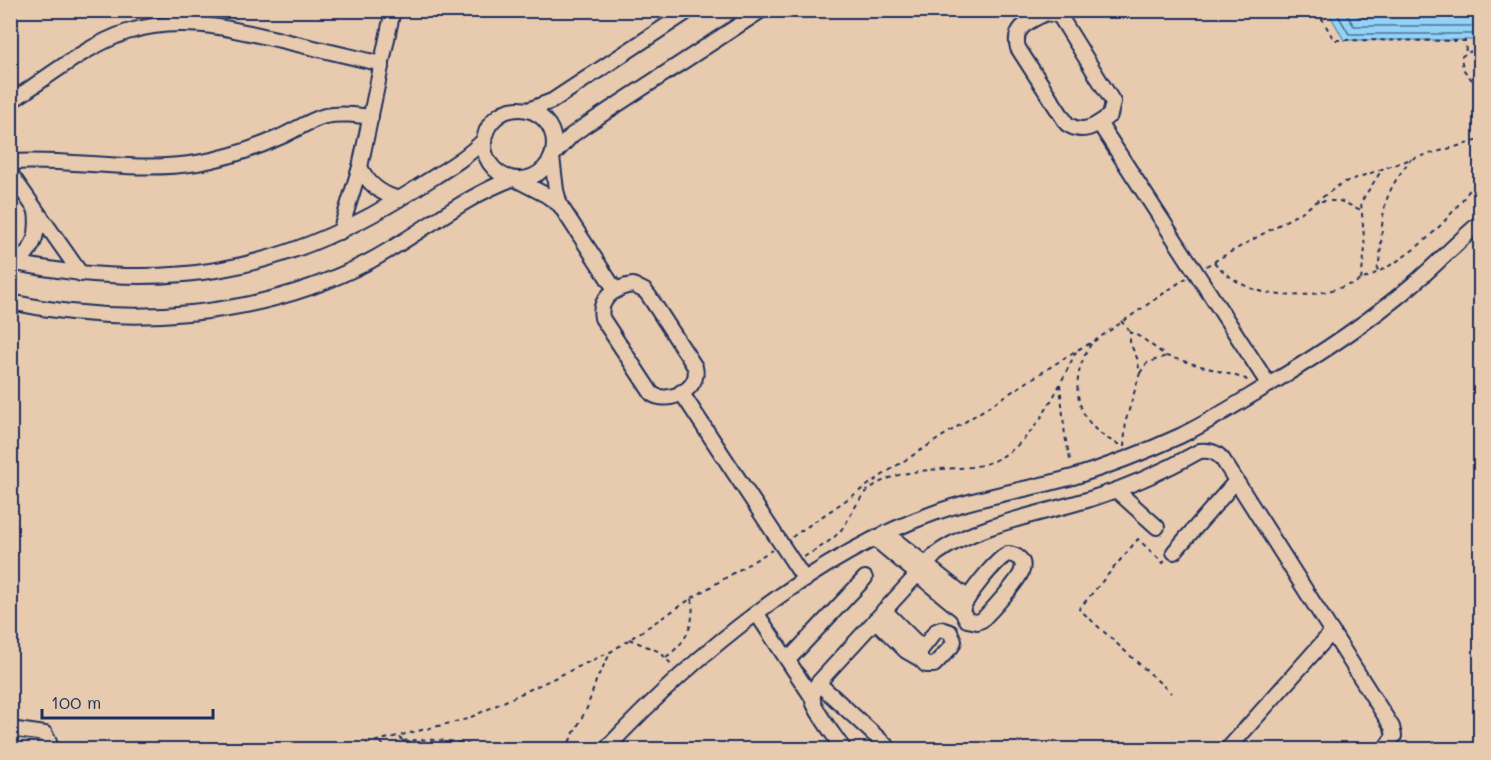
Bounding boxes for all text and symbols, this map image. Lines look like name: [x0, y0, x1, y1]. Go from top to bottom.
scale bar: [42, 682, 213, 720]
text: 100 m: [51, 690, 101, 714]

